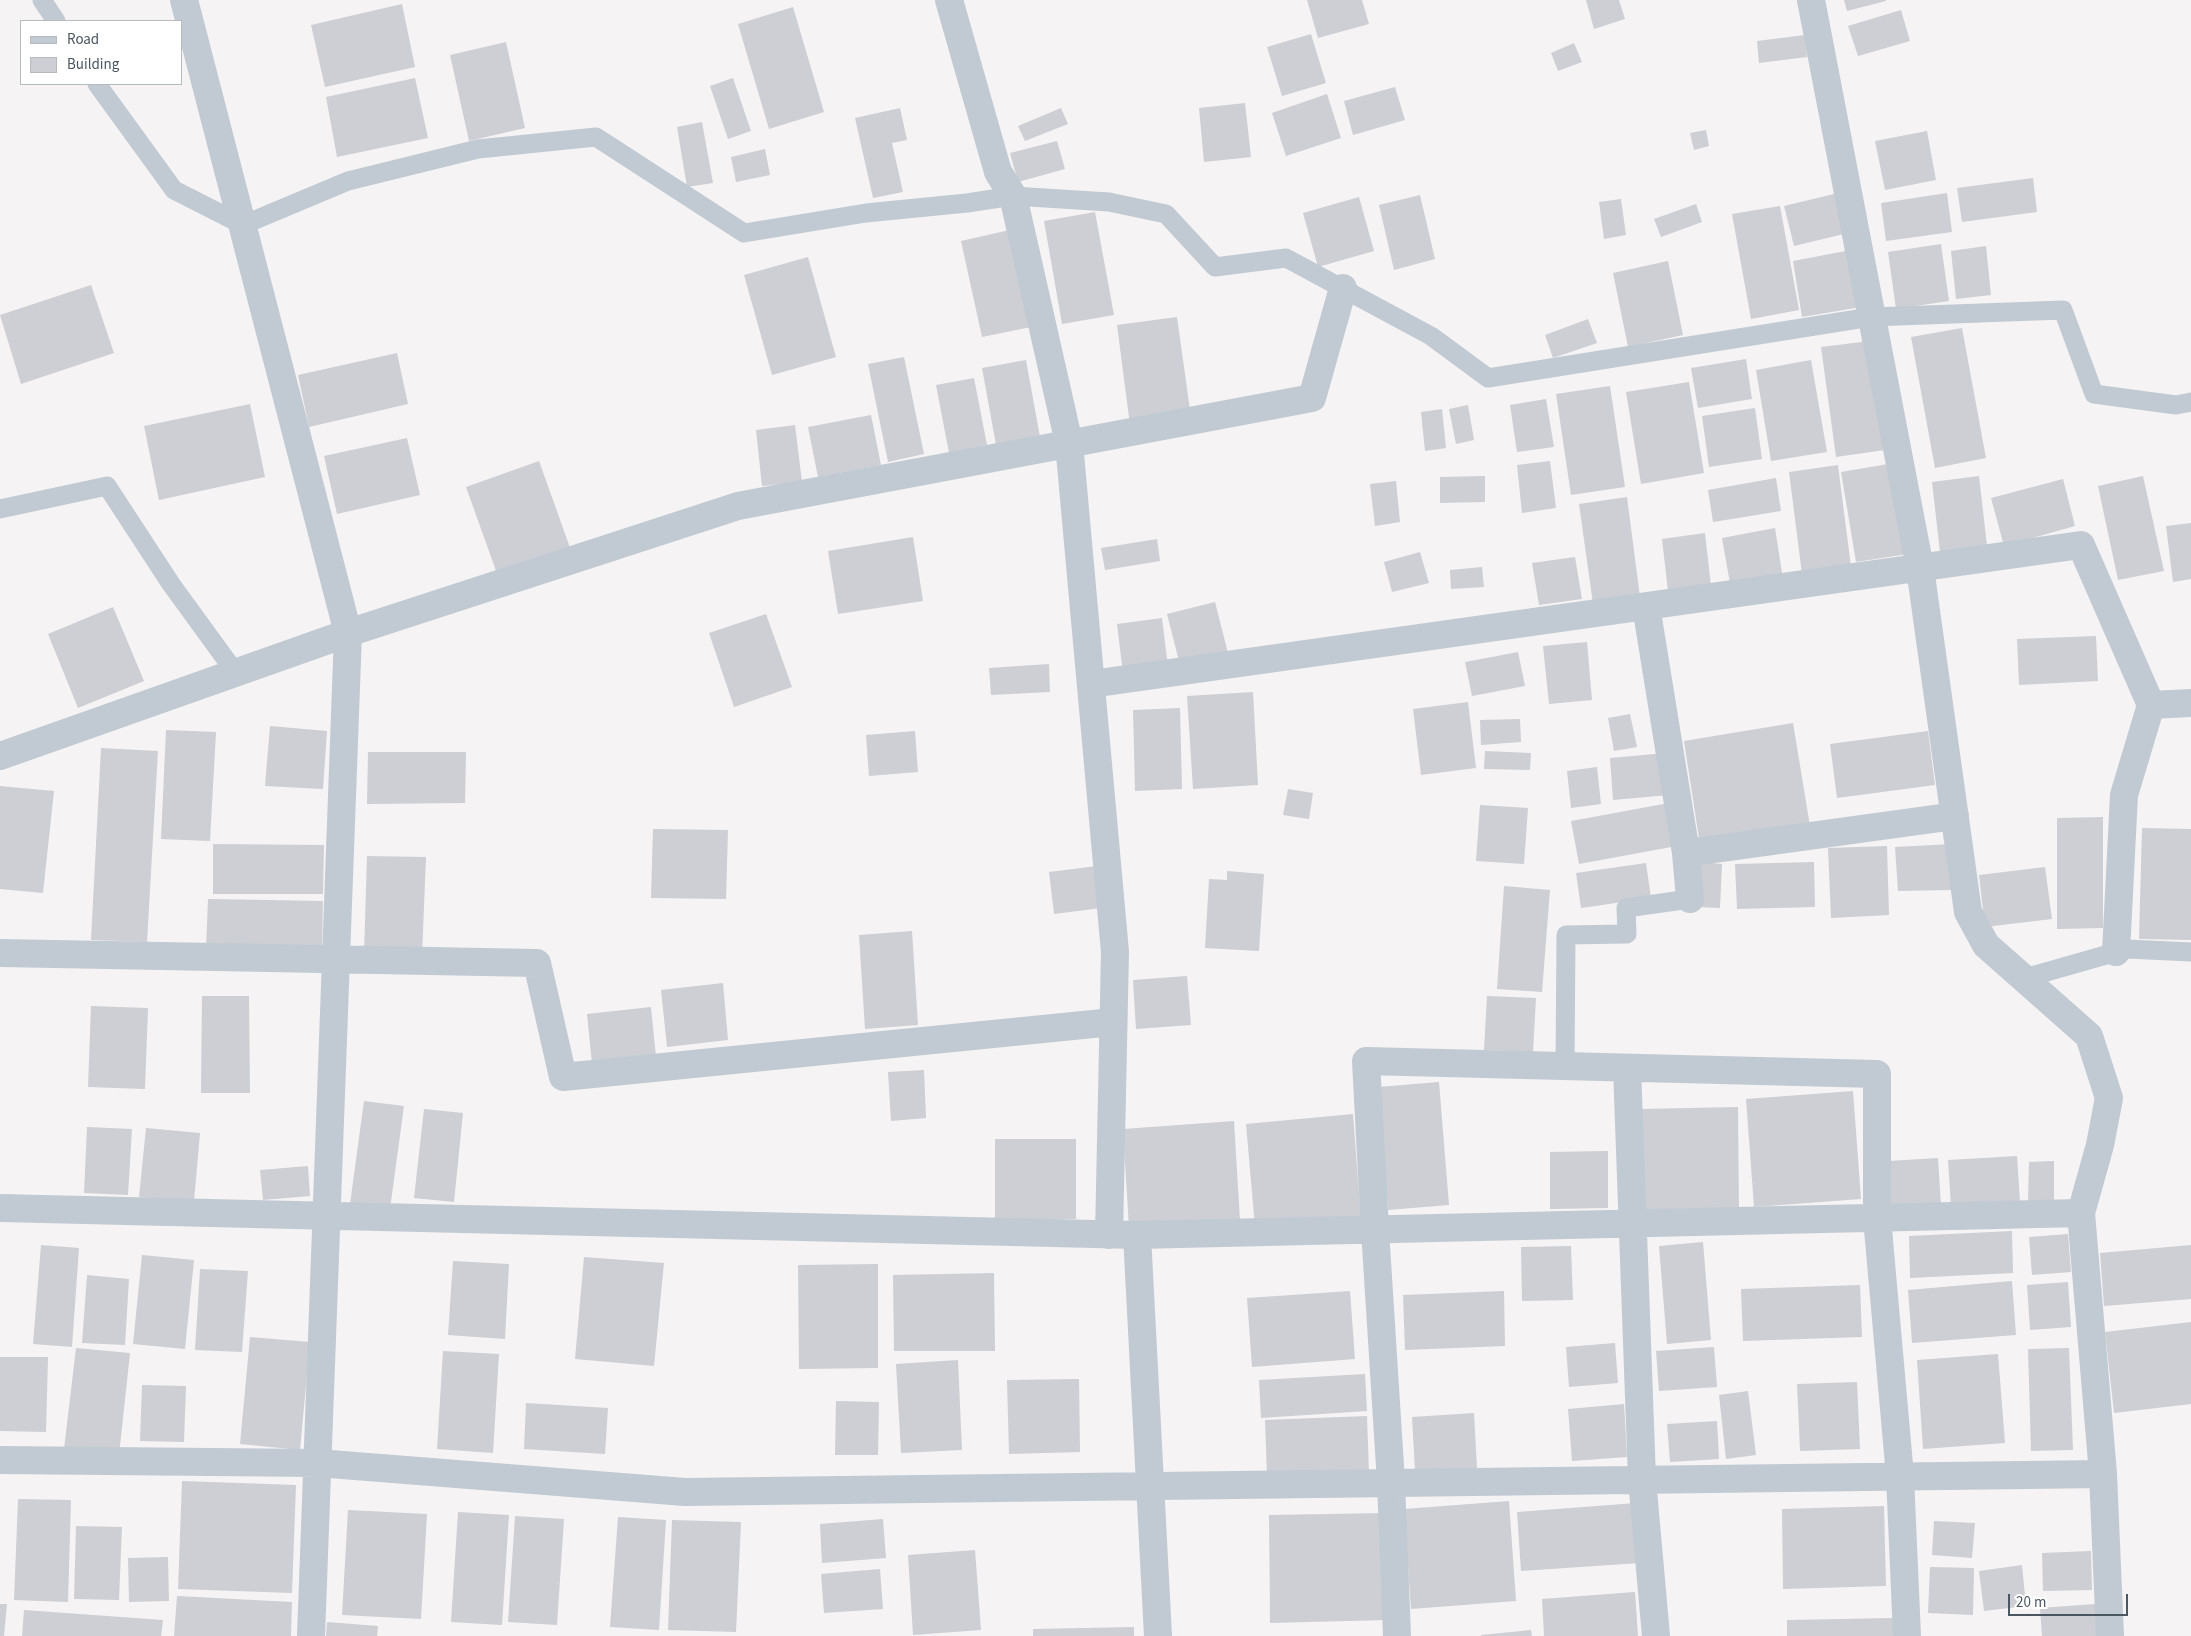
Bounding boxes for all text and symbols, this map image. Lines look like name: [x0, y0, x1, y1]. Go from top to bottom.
legend: [20, 20, 182, 85]
text: Road: [67, 29, 99, 50]
text: Building: [67, 54, 119, 75]
scale bar: [2011, 1584, 2131, 1616]
text: 20 m: [2016, 1592, 2046, 1613]

